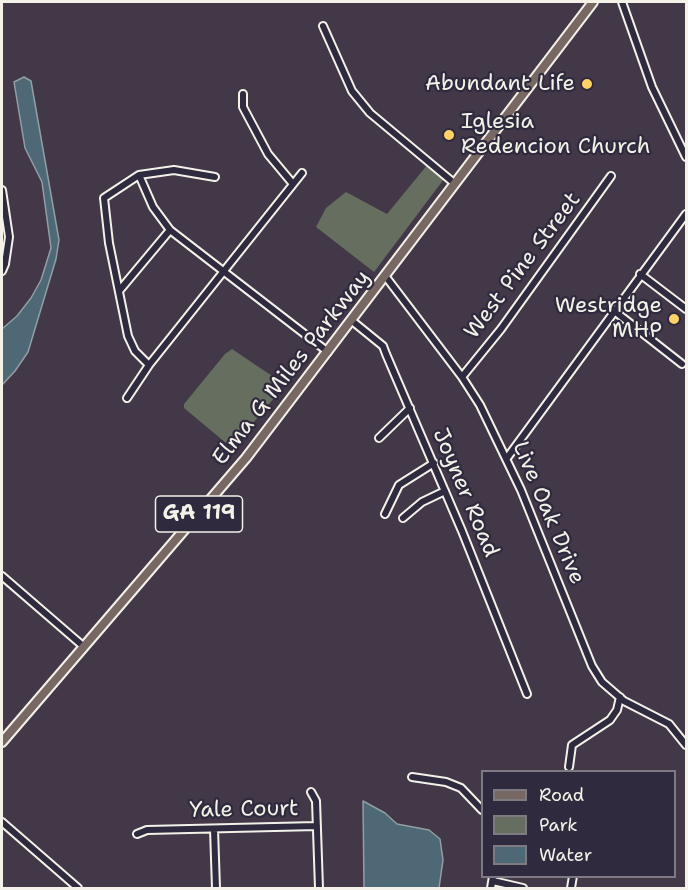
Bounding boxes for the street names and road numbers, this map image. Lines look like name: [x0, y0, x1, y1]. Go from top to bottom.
street label: West Pine Street: [459, 188, 587, 344]
street label: Elma G Miles Parkway: [208, 265, 376, 471]
street label: Joyner Road: [426, 425, 504, 561]
street label: Live Oak Drive: [506, 438, 590, 588]
road number: GA 119: [156, 496, 242, 532]
street label: Yale Court: [189, 796, 299, 824]

